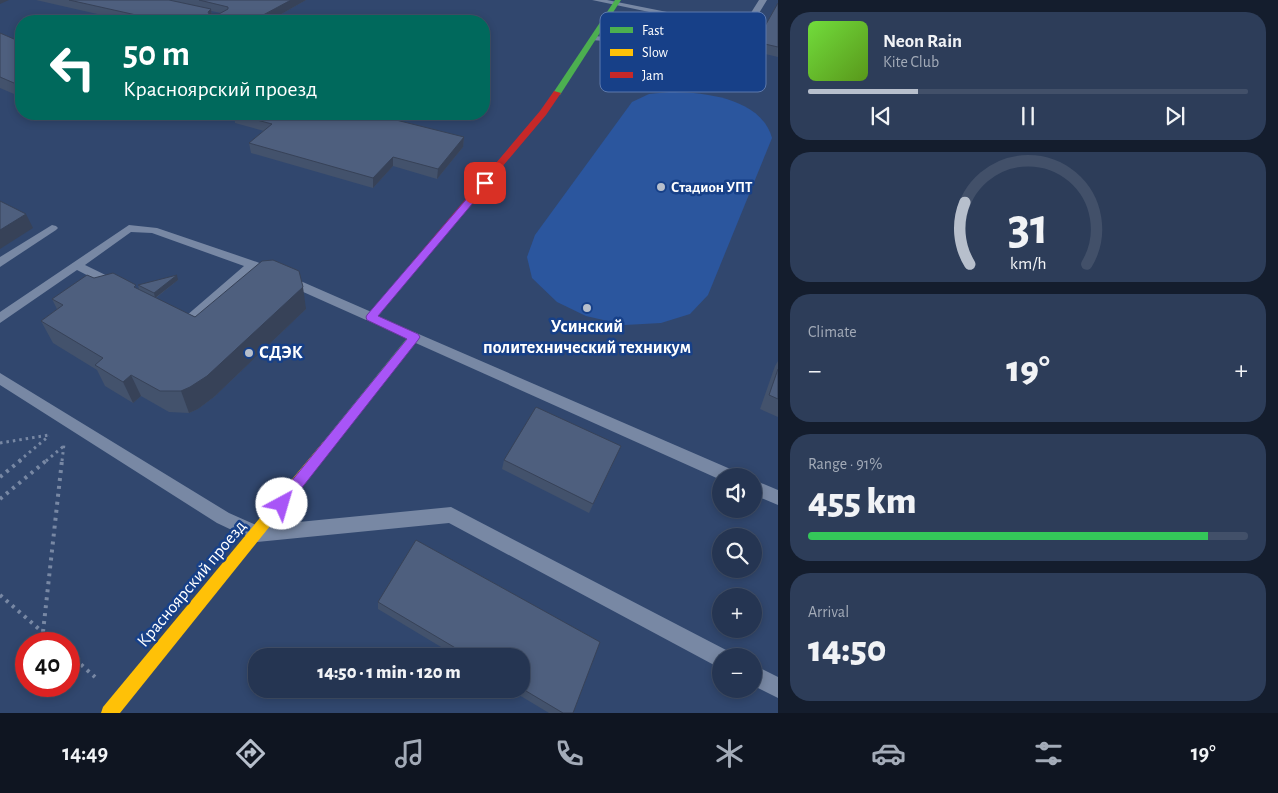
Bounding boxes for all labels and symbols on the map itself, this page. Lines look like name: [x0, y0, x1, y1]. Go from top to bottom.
legend: [600, 12, 766, 92]
text: Fast: [642, 24, 664, 38]
text: Slow: [642, 46, 669, 60]
text: Jam: [642, 69, 664, 83]
pin: [464, 162, 506, 204]
place label: Стадион УПТ: [671, 180, 753, 195]
marker: Стадион УПТ: [655, 181, 667, 193]
marker: Усинский политехнический техникум: [581, 302, 593, 314]
place label: Усинский политехнический техникум: [483, 318, 691, 357]
place label: СДЭК: [259, 344, 303, 362]
marker: СДЭК: [243, 347, 255, 359]
position arrow: [255, 477, 307, 529]
street label: Красноярский проезд: [134, 517, 250, 651]
speed limit sign: 40: [15, 632, 80, 697]

